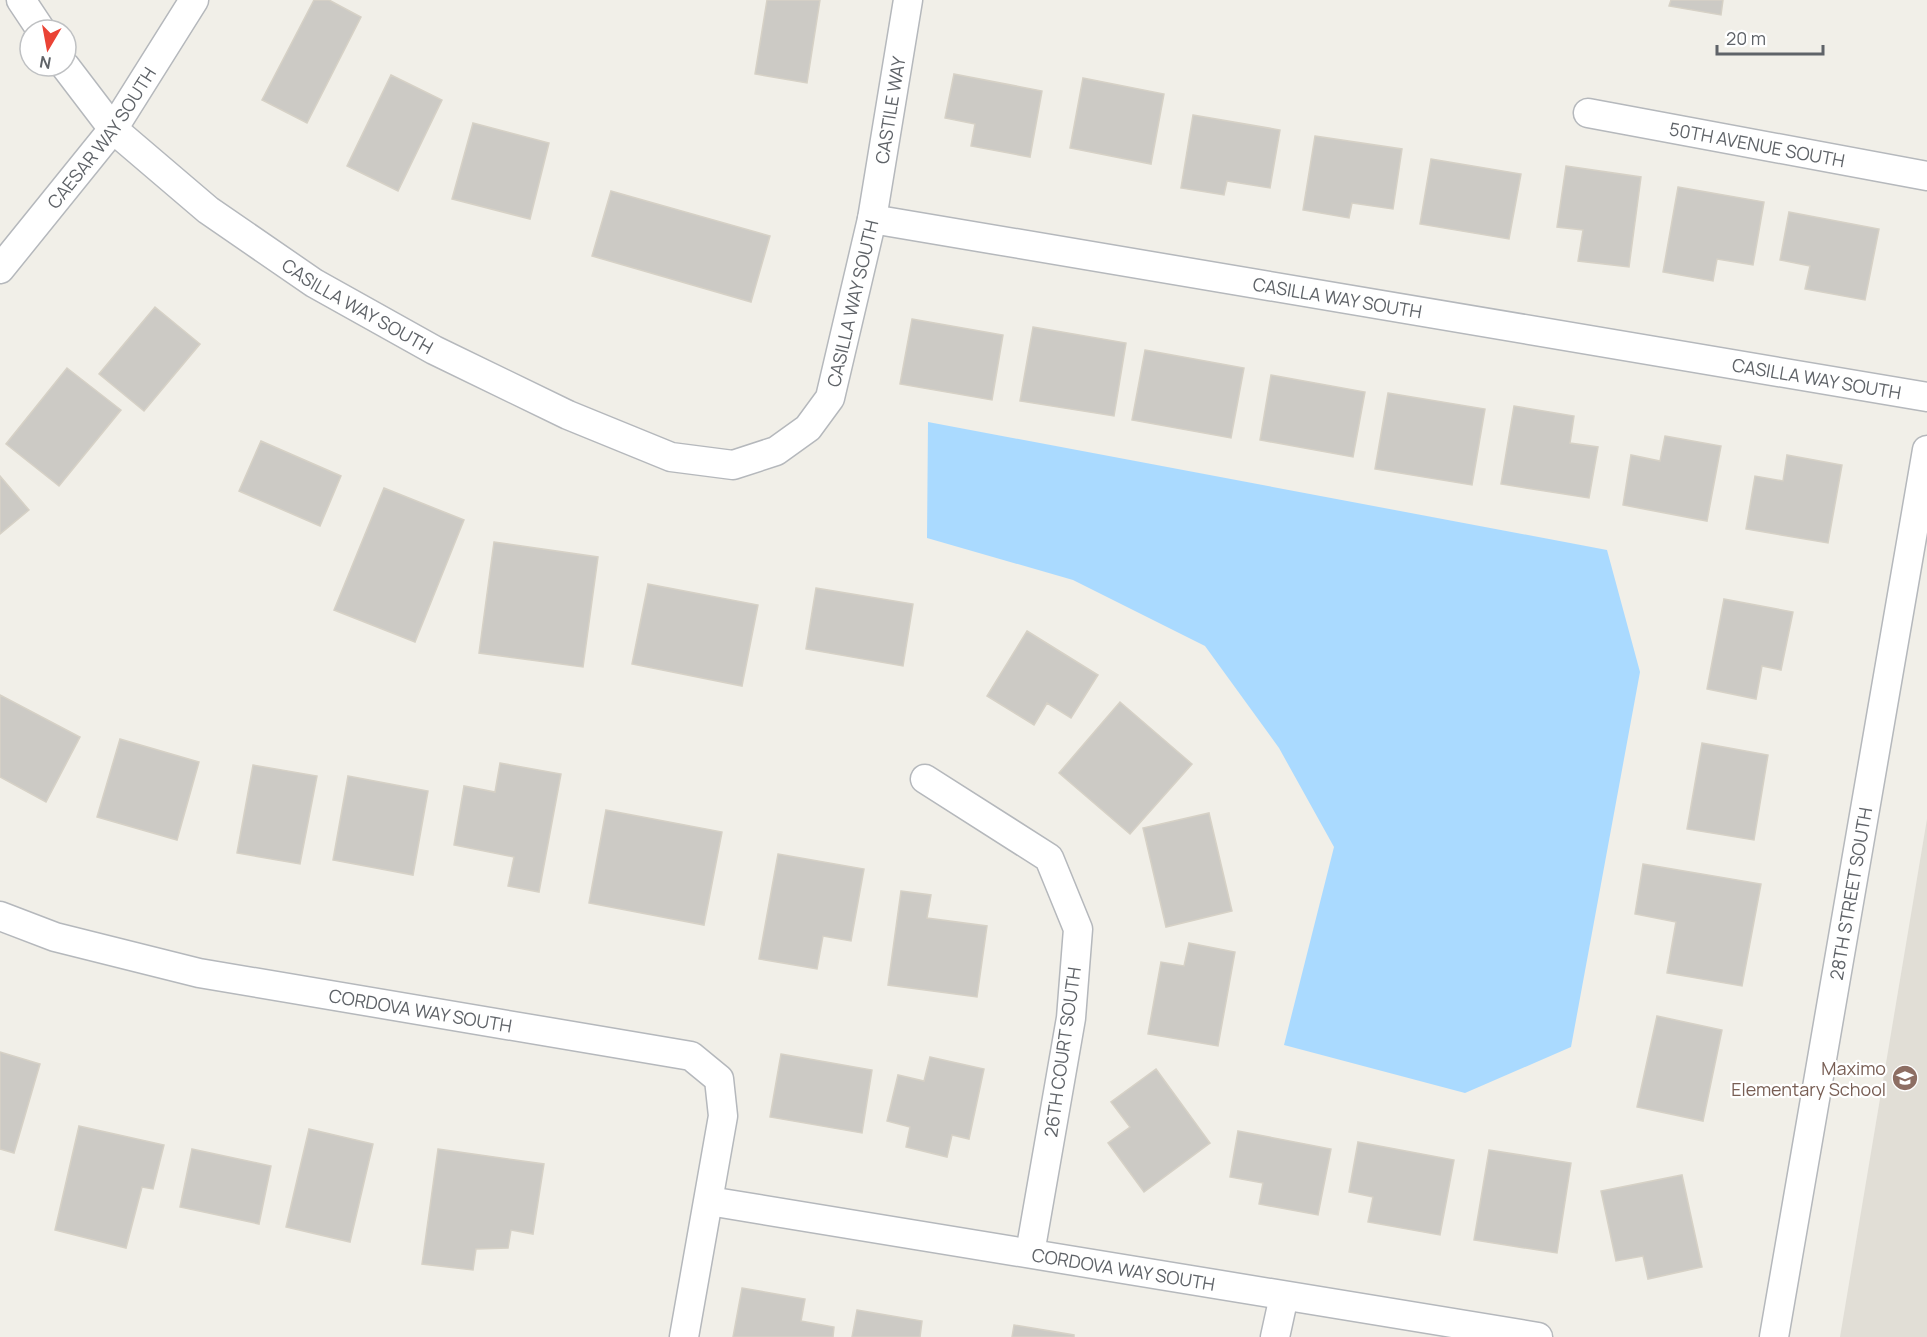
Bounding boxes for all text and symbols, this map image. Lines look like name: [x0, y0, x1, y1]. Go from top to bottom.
north arrow: [18, 18, 78, 78]
scale bar: [1717, 18, 1824, 56]
text: 20 m: [1726, 26, 1766, 50]
text: N: [38, 51, 53, 75]
street label: CASTILE WAY: [869, 53, 911, 166]
street label: CAESAR WAY SOUTH: [42, 62, 161, 213]
street label: 50TH AVENUE SOUTH: [1667, 116, 1847, 172]
street label: CASILLA WAY SOUTH: [821, 217, 883, 389]
street label: CASILLA WAY SOUTH: [277, 253, 438, 359]
street label: CASILLA WAY SOUTH: [1251, 271, 1424, 324]
street label: CASILLA WAY SOUTH: [1730, 352, 1903, 404]
street label: 28TH STREET SOUTH: [1824, 805, 1877, 982]
street label: 26TH COURT SOUTH: [1038, 965, 1086, 1139]
street label: CORDOVA WAY SOUTH: [327, 983, 514, 1038]
place label: Maximo Elementary School: [1731, 1056, 1886, 1101]
school or university icon: Maximo Elementary School: [1890, 1063, 1920, 1093]
street label: CORDOVA WAY SOUTH: [1030, 1242, 1217, 1296]

